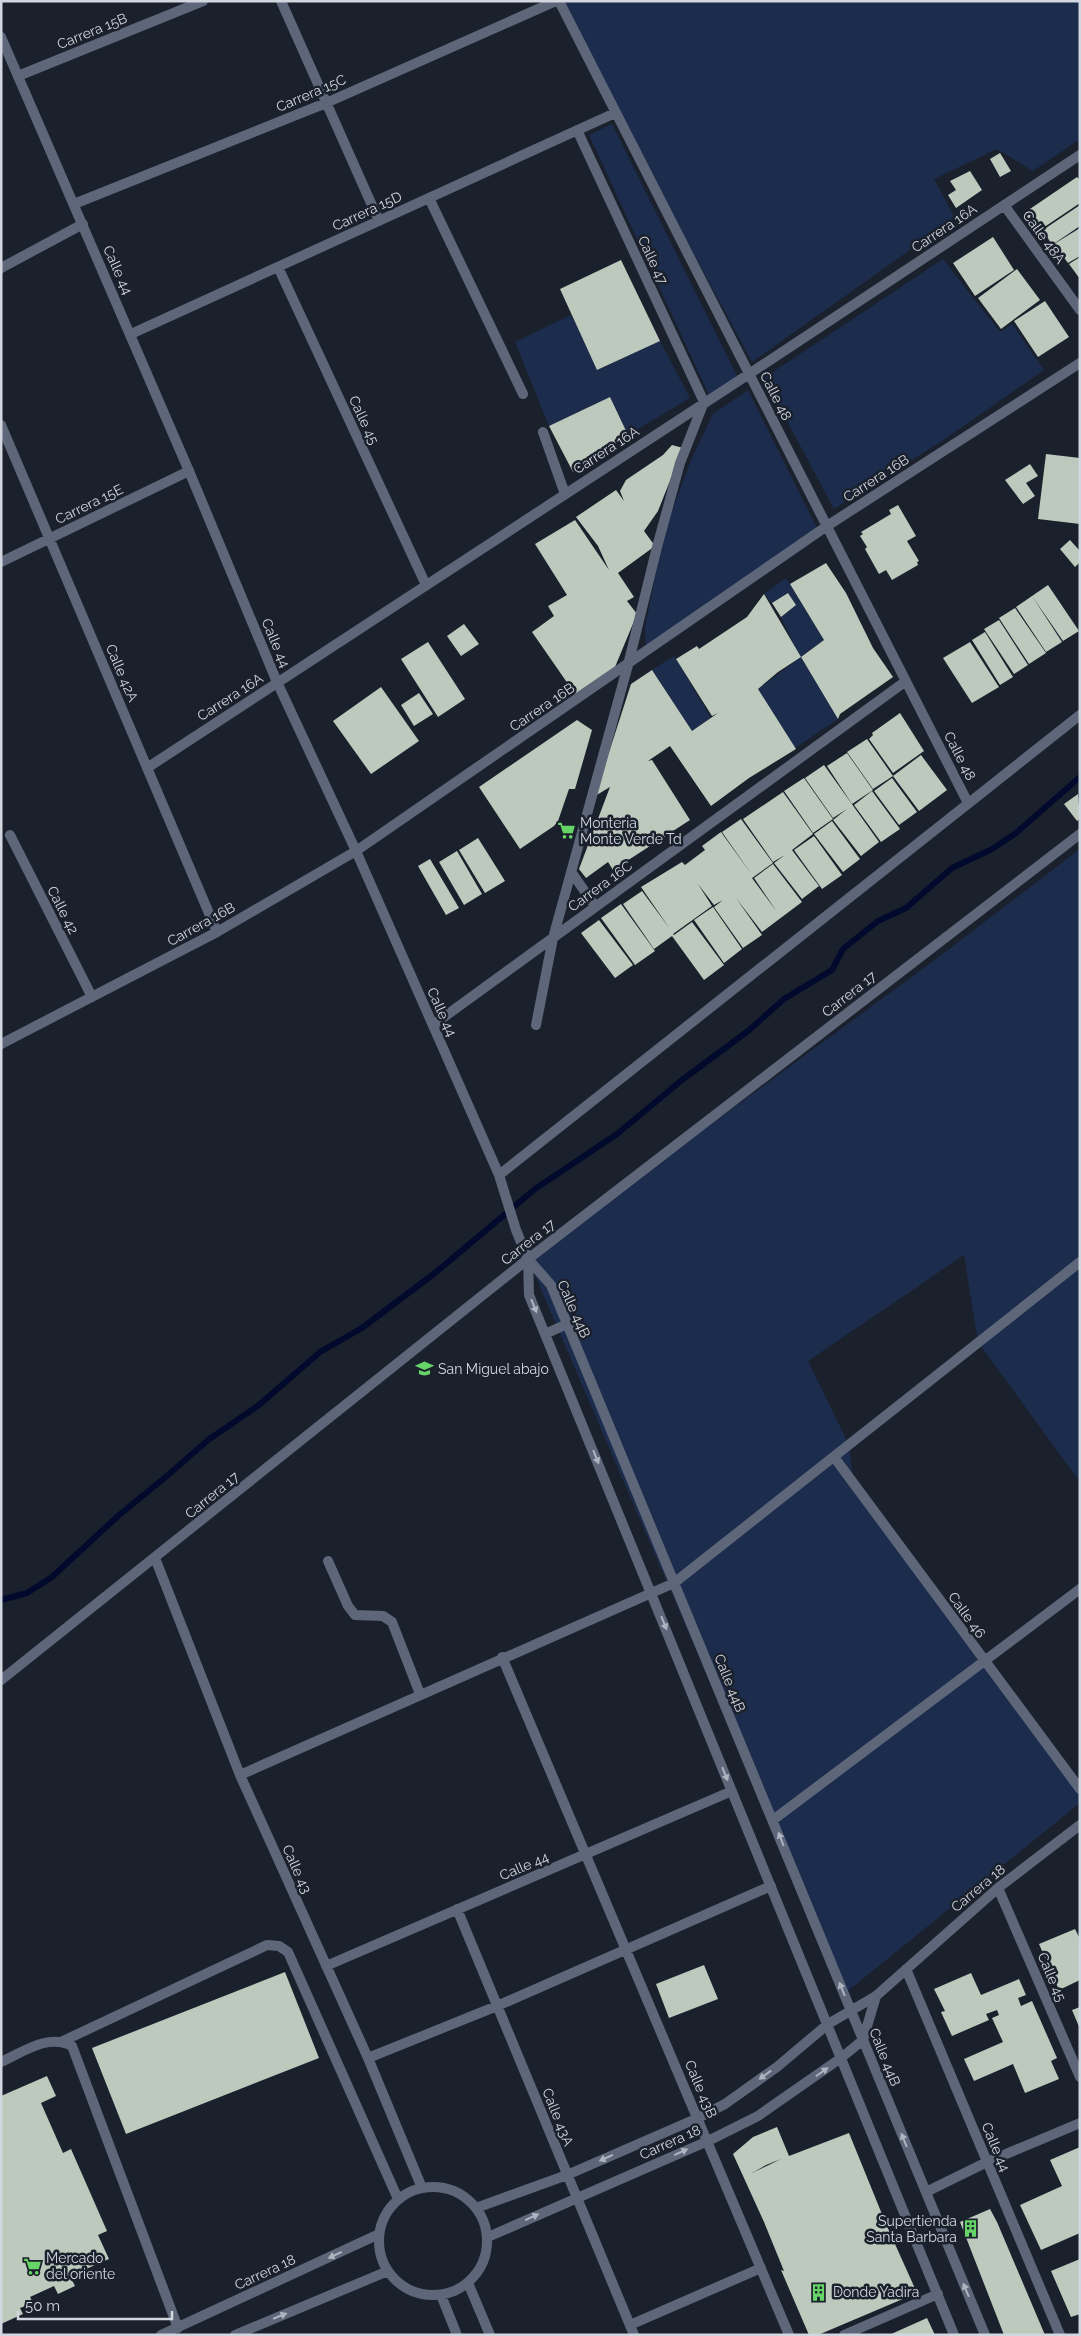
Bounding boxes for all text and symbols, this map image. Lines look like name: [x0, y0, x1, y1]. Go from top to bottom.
street label: Carrera 15B: [55, 10, 129, 52]
street label: Carrera 15C: [274, 71, 349, 115]
street label: Carrera 15D: [330, 188, 404, 234]
street label: Carrera 16A: [909, 200, 980, 256]
street label: Calle 48A: [1019, 207, 1069, 267]
street label: Calle 47: [635, 233, 671, 287]
street label: Calle 44: [100, 243, 136, 297]
street label: Calle 48: [757, 369, 795, 423]
street label: Calle 45: [346, 393, 382, 447]
street label: Carrera 16A: [570, 423, 642, 477]
street label: Carrera 16B: [840, 451, 912, 505]
street label: Carrera 15E: [53, 481, 125, 527]
street label: Calle 44: [258, 616, 294, 670]
street label: Calle 42A: [103, 642, 141, 705]
street label: Carrera 16A: [194, 670, 266, 724]
street label: Carrera 16B: [506, 679, 578, 735]
street label: Calle 48: [941, 729, 979, 783]
place label: Monteria Monte Verde Td: [580, 815, 682, 847]
supermarket icon: Monteria Monte Verde Td: [556, 821, 576, 841]
street label: Carrera 16C: [565, 857, 635, 915]
street label: Calle 42: [44, 883, 82, 937]
street label: Carrera 16B: [164, 899, 238, 949]
street label: Carrera 17: [819, 968, 880, 1020]
street label: Calle 44: [424, 985, 460, 1039]
street label: Carrera 17: [498, 1216, 559, 1268]
street label: Calle 44B: [554, 1278, 594, 1340]
one-way arrow: [531, 1299, 539, 1314]
school or university icon: San Miguel abajo: [414, 1359, 434, 1379]
place label: San Miguel abajo: [438, 1361, 549, 1377]
one-way arrow: [592, 1450, 600, 1464]
street label: Carrera 17: [182, 1468, 243, 1522]
street label: Calle 46: [945, 1589, 989, 1641]
one-way arrow: [660, 1616, 668, 1631]
street label: Calle 44B: [711, 1652, 749, 1714]
one-way arrow: [722, 1767, 730, 1781]
one-way arrow: [776, 1832, 784, 1846]
street label: Calle 43: [279, 1842, 315, 1896]
street label: Calle 44: [497, 1848, 551, 1884]
street label: Carrera 18: [948, 1861, 1008, 1915]
street label: Calle 45: [1034, 1950, 1070, 2004]
one-way arrow: [838, 1981, 846, 1996]
street label: Calle 44B: [866, 2026, 904, 2088]
street label: Calle 43B: [682, 2058, 720, 2120]
one-way arrow: [815, 2067, 829, 2077]
one-way arrow: [758, 2070, 772, 2080]
street label: Calle 43A: [539, 2086, 577, 2149]
street label: Calle 44: [978, 2120, 1014, 2174]
street label: Carrera 18: [637, 2121, 703, 2163]
one-way arrow: [900, 2132, 907, 2147]
one-way arrow: [674, 2148, 688, 2156]
one-way arrow: [599, 2155, 613, 2163]
one-way arrow: [525, 2213, 539, 2221]
place label: Supertienda Santa Barbara: [866, 2213, 957, 2245]
building icon: Supertienda Santa Barbara: [961, 2219, 981, 2239]
place label: Mercado del oriente: [46, 2250, 115, 2282]
street label: Carrera 18: [232, 2251, 298, 2293]
one-way arrow: [328, 2251, 342, 2259]
supermarket icon: Mercado del oriente: [22, 2256, 42, 2276]
building icon: Donde Yadira: [809, 2282, 829, 2302]
one-way arrow: [962, 2282, 970, 2297]
place label: Donde Yadira: [833, 2284, 919, 2300]
scale bar: [18, 2288, 171, 2320]
text: 50 m: [25, 2297, 60, 2315]
one-way arrow: [273, 2312, 288, 2320]

